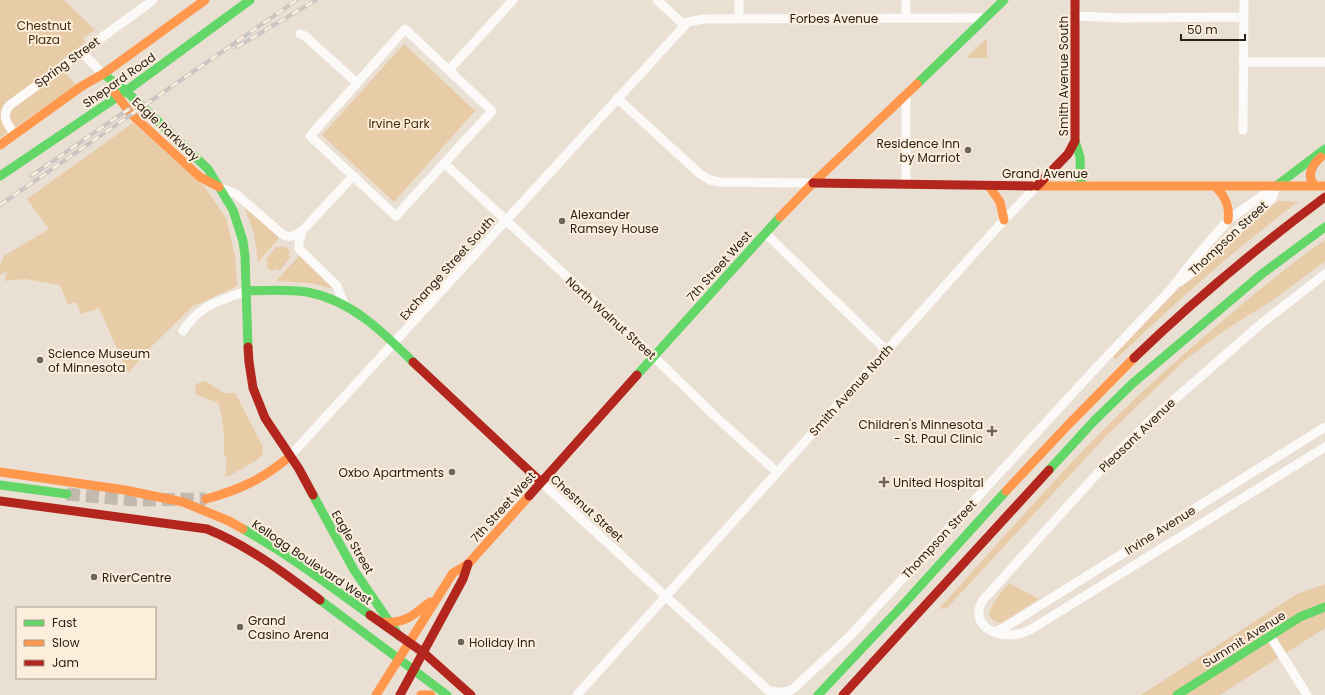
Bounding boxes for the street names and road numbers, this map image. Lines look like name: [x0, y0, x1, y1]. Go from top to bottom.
street label: Forbes Avenue: [790, 10, 878, 27]
street label: Smith Avenue South: [1055, 16, 1072, 136]
street label: Spring Street: [31, 33, 103, 91]
street label: Shepard Road: [79, 49, 159, 111]
street label: Eagle Parkway: [129, 93, 204, 165]
street label: Grand Avenue: [1002, 165, 1088, 182]
street label: Thompson Street: [1185, 197, 1271, 279]
street label: Exchange Street South: [396, 212, 498, 324]
street label: 7th Street West: [683, 227, 755, 305]
street label: North Walnut Street: [562, 273, 660, 363]
street label: Smith Avenue North: [805, 340, 897, 440]
street label: Pleasant Avenue: [1095, 394, 1179, 476]
street label: 7th Street West: [467, 468, 539, 546]
street label: Chestnut Street: [547, 471, 627, 545]
street label: Thompson Street: [898, 496, 980, 582]
street label: Irvine Avenue: [1121, 501, 1199, 559]
street label: Eagle Street: [328, 507, 378, 577]
street label: Kellogg Boulevard West: [249, 515, 375, 609]
street label: Summit Avenue: [1199, 607, 1289, 671]

